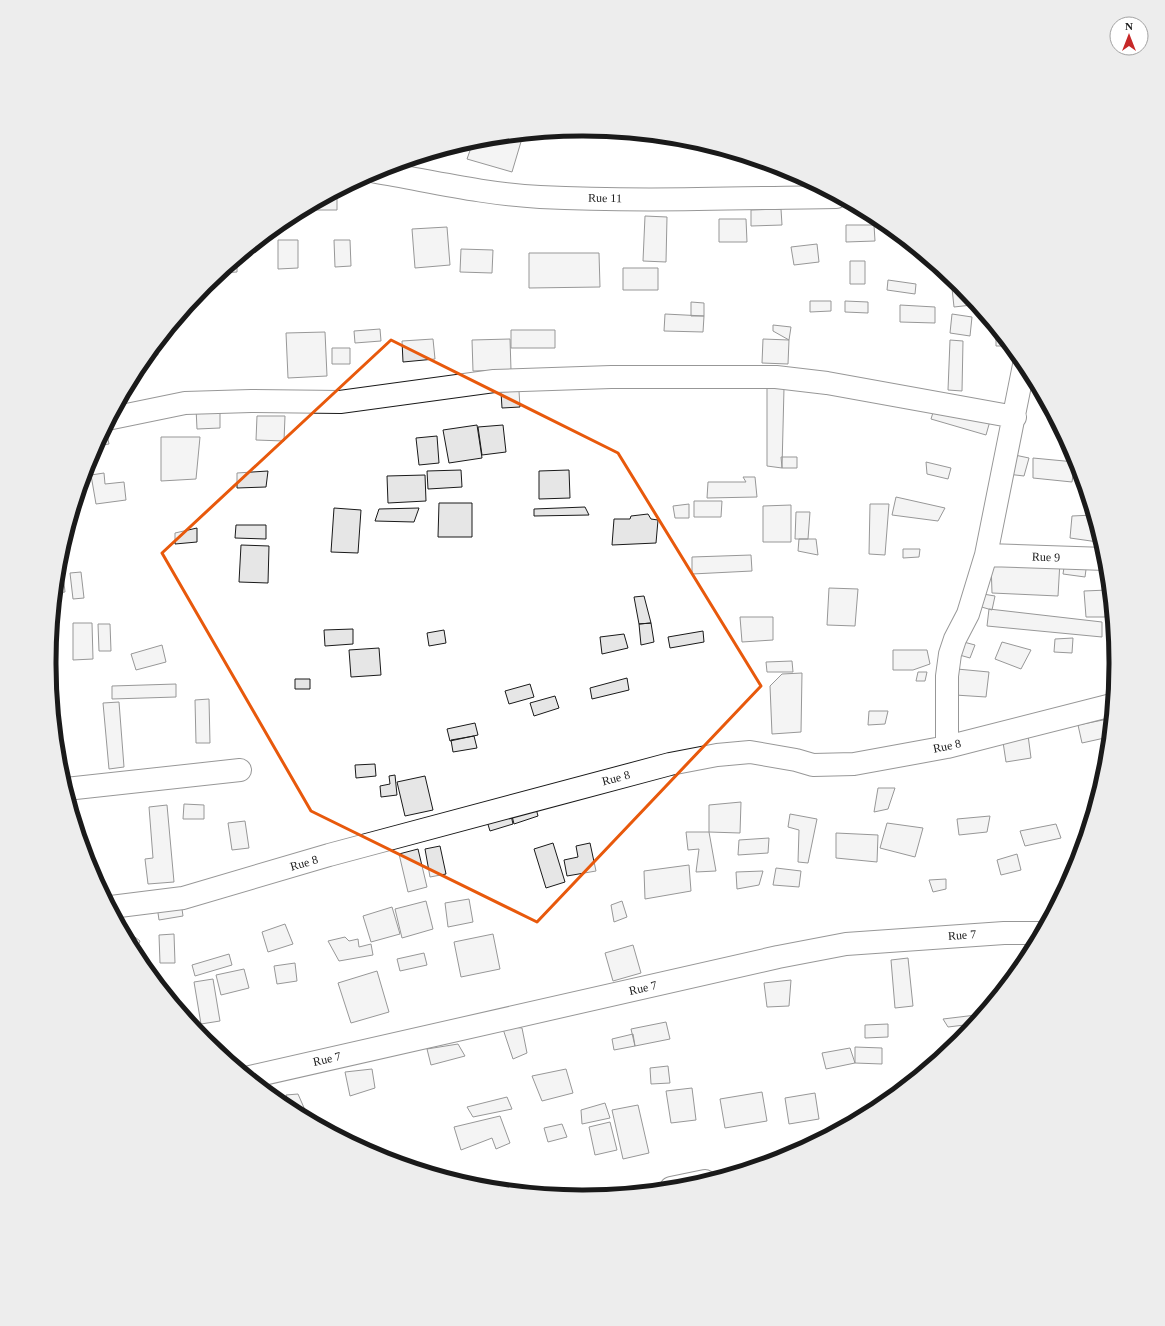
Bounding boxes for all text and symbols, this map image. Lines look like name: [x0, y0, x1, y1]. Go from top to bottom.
north arrow: [1109, 16, 1149, 56]
text: N: [1125, 20, 1133, 32]
street label: Rue 11: [588, 191, 622, 205]
street label: Rue 9: [1032, 550, 1060, 564]
street label: Rue 8: [932, 736, 962, 756]
street label: Rue 8: [600, 768, 632, 788]
street label: Rue 8: [288, 852, 320, 874]
street label: Rue 7: [947, 927, 977, 943]
street label: Rue 7: [628, 978, 658, 998]
street label: Rue 7: [312, 1049, 342, 1069]

